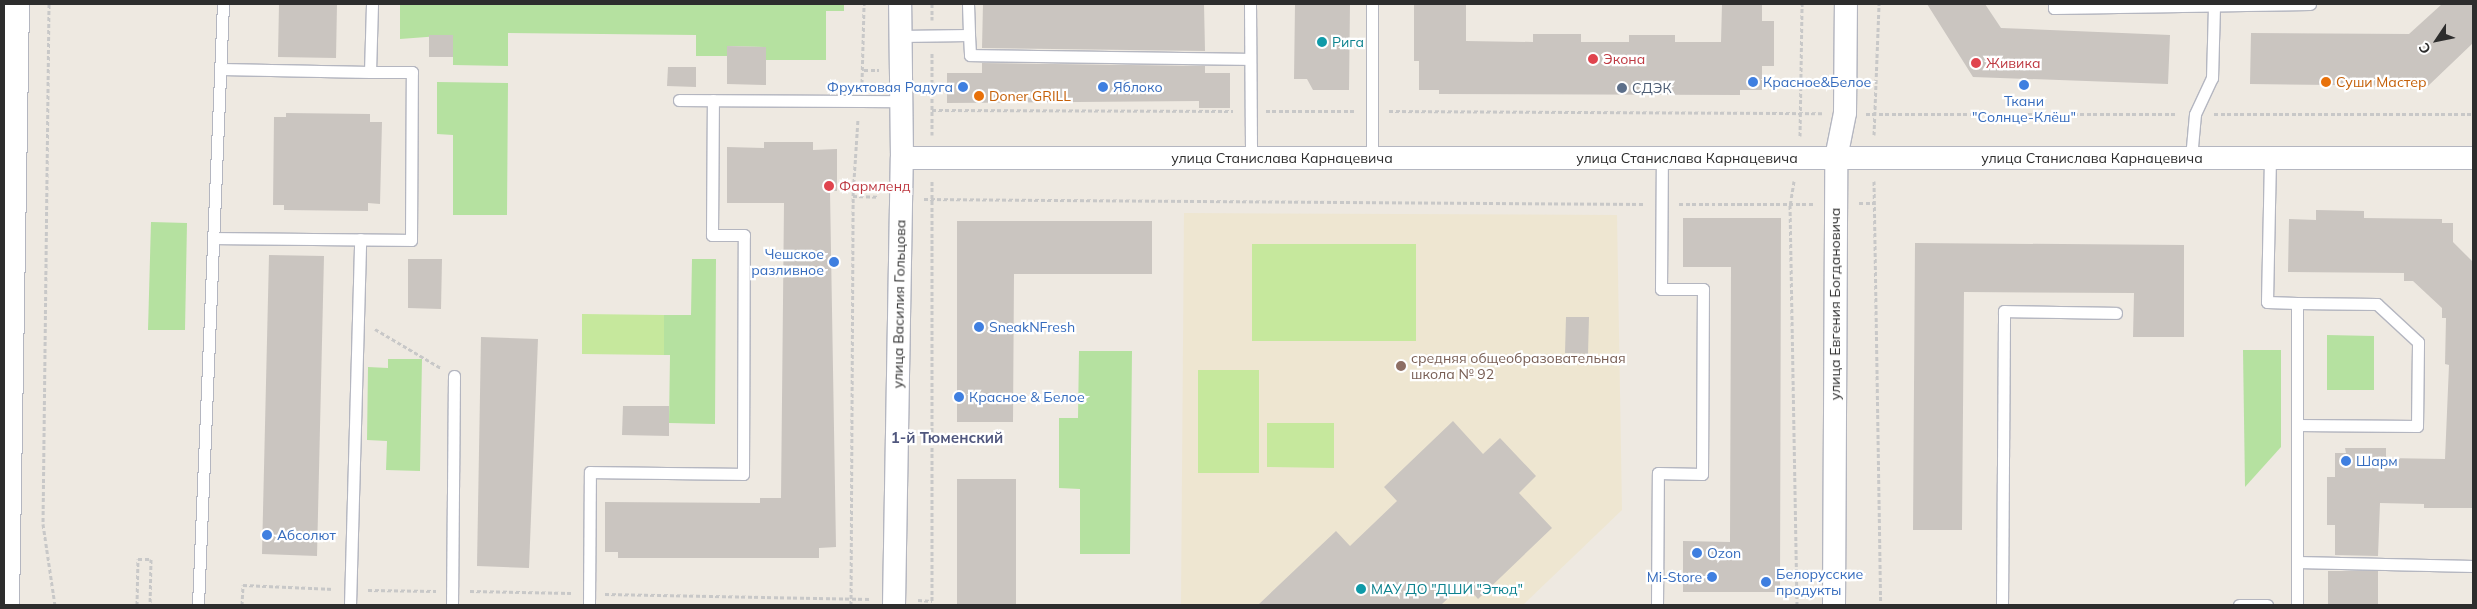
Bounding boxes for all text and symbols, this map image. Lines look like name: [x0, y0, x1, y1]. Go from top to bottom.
north arrow: [2412, 15, 2462, 65]
place label: Рига: [1332, 34, 1364, 50]
marker: Рига: [1316, 36, 1328, 48]
text: С: [2414, 39, 2435, 57]
place label: Экона: [1603, 51, 1645, 67]
marker: Экона: [1587, 53, 1599, 65]
place label: Живика: [1986, 55, 2040, 71]
marker: Живика: [1970, 57, 1982, 69]
place label: Красное&Белое: [1763, 74, 1871, 90]
place label: Суши Мастер: [2336, 74, 2427, 90]
marker: Красное&Белое: [1747, 76, 1759, 88]
marker: Суши Мастер: [2320, 76, 2332, 88]
place label: Фруктовая Радуга: [827, 79, 953, 95]
place label: Яблоко: [1113, 79, 1163, 95]
marker: Ткани "Солнце-Клёш": [2018, 79, 2030, 91]
place label: СДЭК: [1632, 80, 1672, 96]
marker: Фруктовая Радуга: [957, 81, 969, 93]
marker: Яблоко: [1097, 81, 1109, 93]
marker: СДЭК: [1616, 82, 1628, 94]
place label: Doner GRILL: [989, 88, 1071, 104]
marker: Doner GRILL: [973, 90, 985, 102]
place label: Ткани "Солнце-Клёш": [1972, 93, 2076, 125]
street label: улица Станислава Карнацевича: [1171, 150, 1393, 166]
street label: улица Станислава Карнацевича: [1576, 150, 1798, 166]
street label: улица Станислава Карнацевича: [1981, 150, 2203, 166]
place label: Фармленд: [839, 178, 911, 194]
marker: Фармленд: [823, 180, 835, 192]
street label: улица Евгения Богдановича: [1827, 208, 1843, 400]
street label: улица Василия Гольцова: [889, 219, 909, 389]
place label: Чешское разливное: [751, 246, 824, 278]
marker: Чешское разливное: [828, 256, 840, 268]
place label: SneakNFresh: [989, 319, 1075, 335]
marker: SneakNFresh: [973, 321, 985, 333]
place label: средняя общеобразовательная школа № 92: [1411, 350, 1626, 382]
marker: средняя общеобразовательная школа № 92: [1395, 360, 1407, 372]
place label: Красное & Белое: [969, 389, 1085, 405]
marker: Красное & Белое: [953, 391, 965, 403]
district label: 1-й Тюменский: [891, 429, 1003, 447]
place label: Шарм: [2356, 453, 2398, 469]
marker: Шарм: [2340, 455, 2352, 467]
place label: Абсолют: [277, 527, 336, 543]
marker: Абсолют: [261, 529, 273, 541]
place label: Ozon: [1707, 545, 1741, 561]
marker: Ozon: [1691, 547, 1703, 559]
place label: Белорусские продукты: [1776, 566, 1863, 598]
place label: Mi-Store: [1647, 569, 1702, 585]
marker: Mi-Store: [1706, 571, 1718, 583]
marker: Белорусские продукты: [1760, 576, 1772, 588]
place label: МАУ ДО "ДШИ "Этюд": [1371, 581, 1523, 597]
marker: МАУ ДО "ДШИ "Этюд": [1355, 583, 1367, 595]

